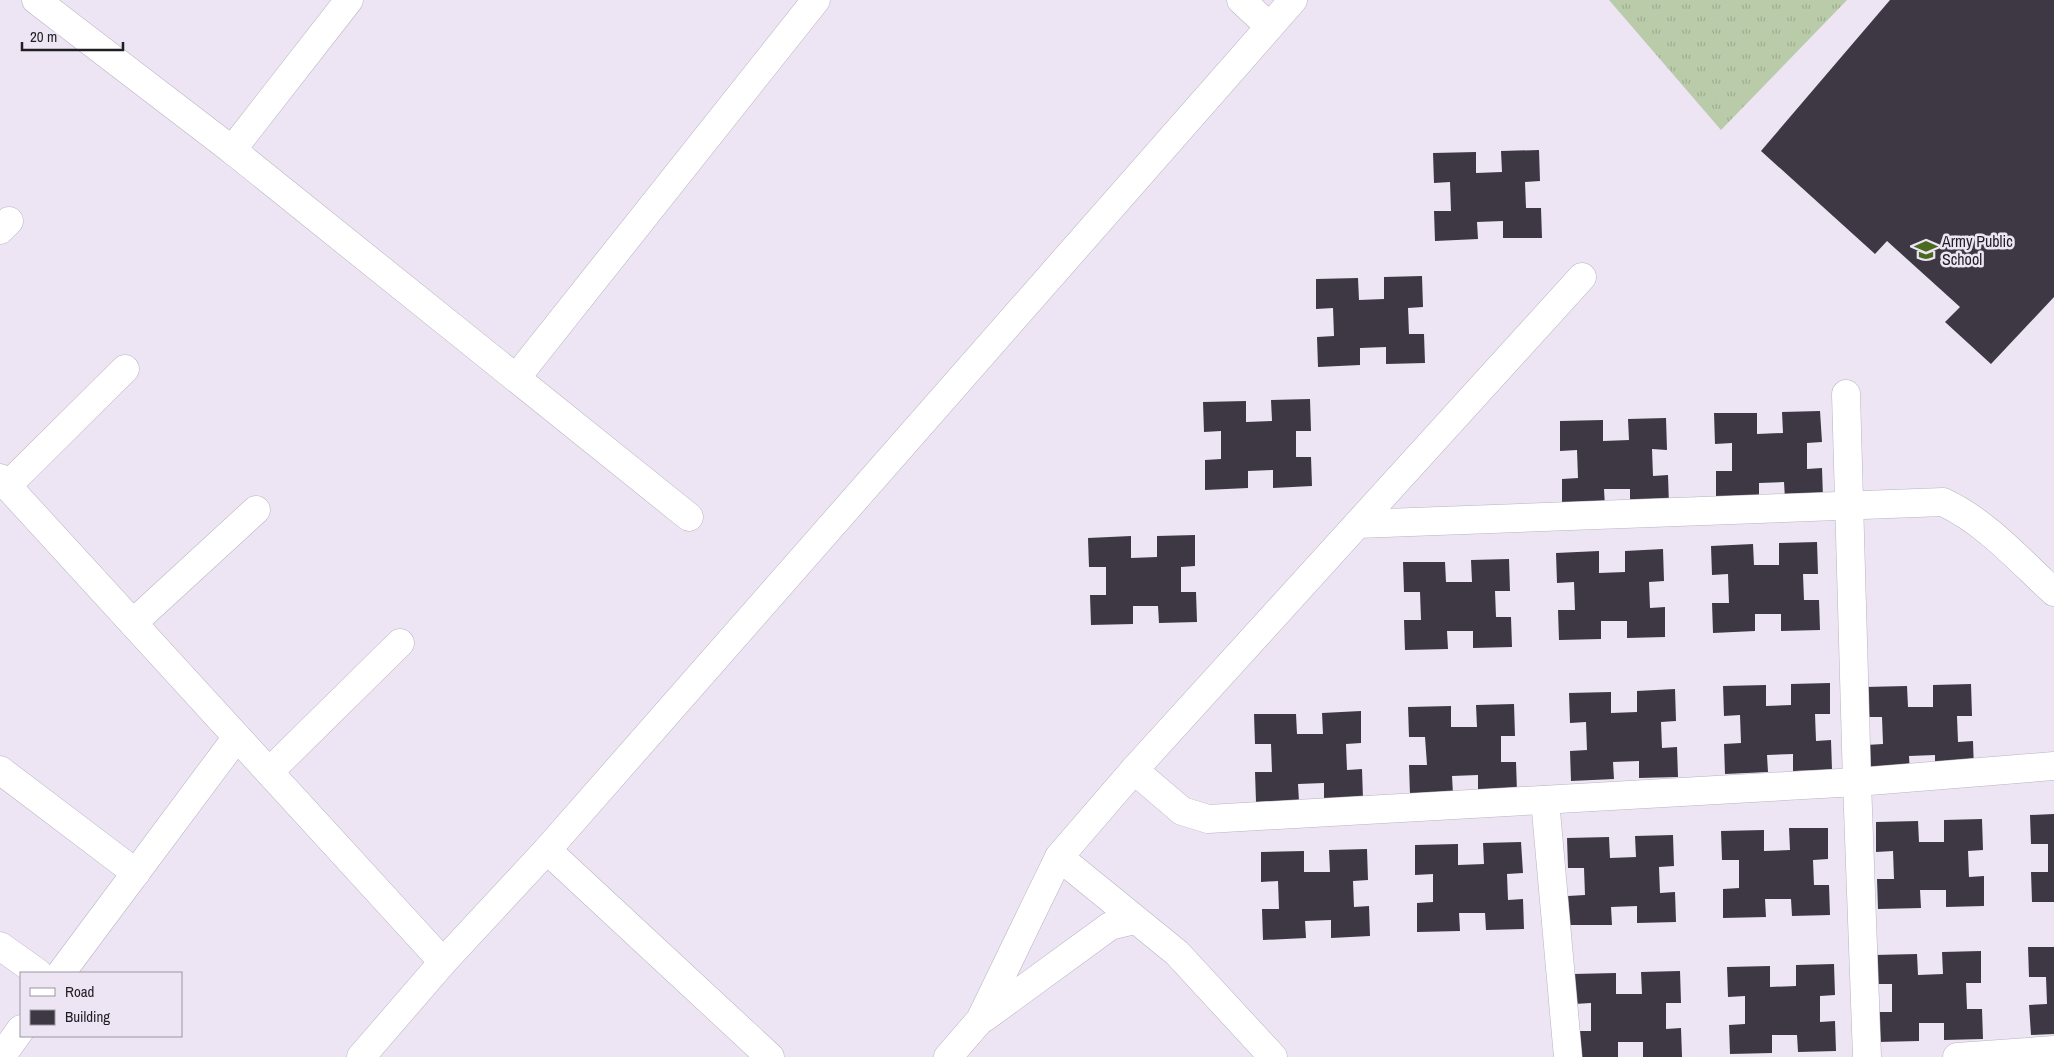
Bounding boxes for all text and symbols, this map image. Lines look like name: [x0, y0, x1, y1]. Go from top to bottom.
scale bar: [22, 20, 124, 52]
text: 20 m: [30, 26, 57, 47]
place label: Army Public School: [1941, 230, 2013, 270]
school or university icon: Army Public School: [1913, 237, 1939, 263]
legend: [20, 972, 182, 1037]
text: Road: [65, 981, 94, 1002]
text: Building: [65, 1006, 110, 1027]

